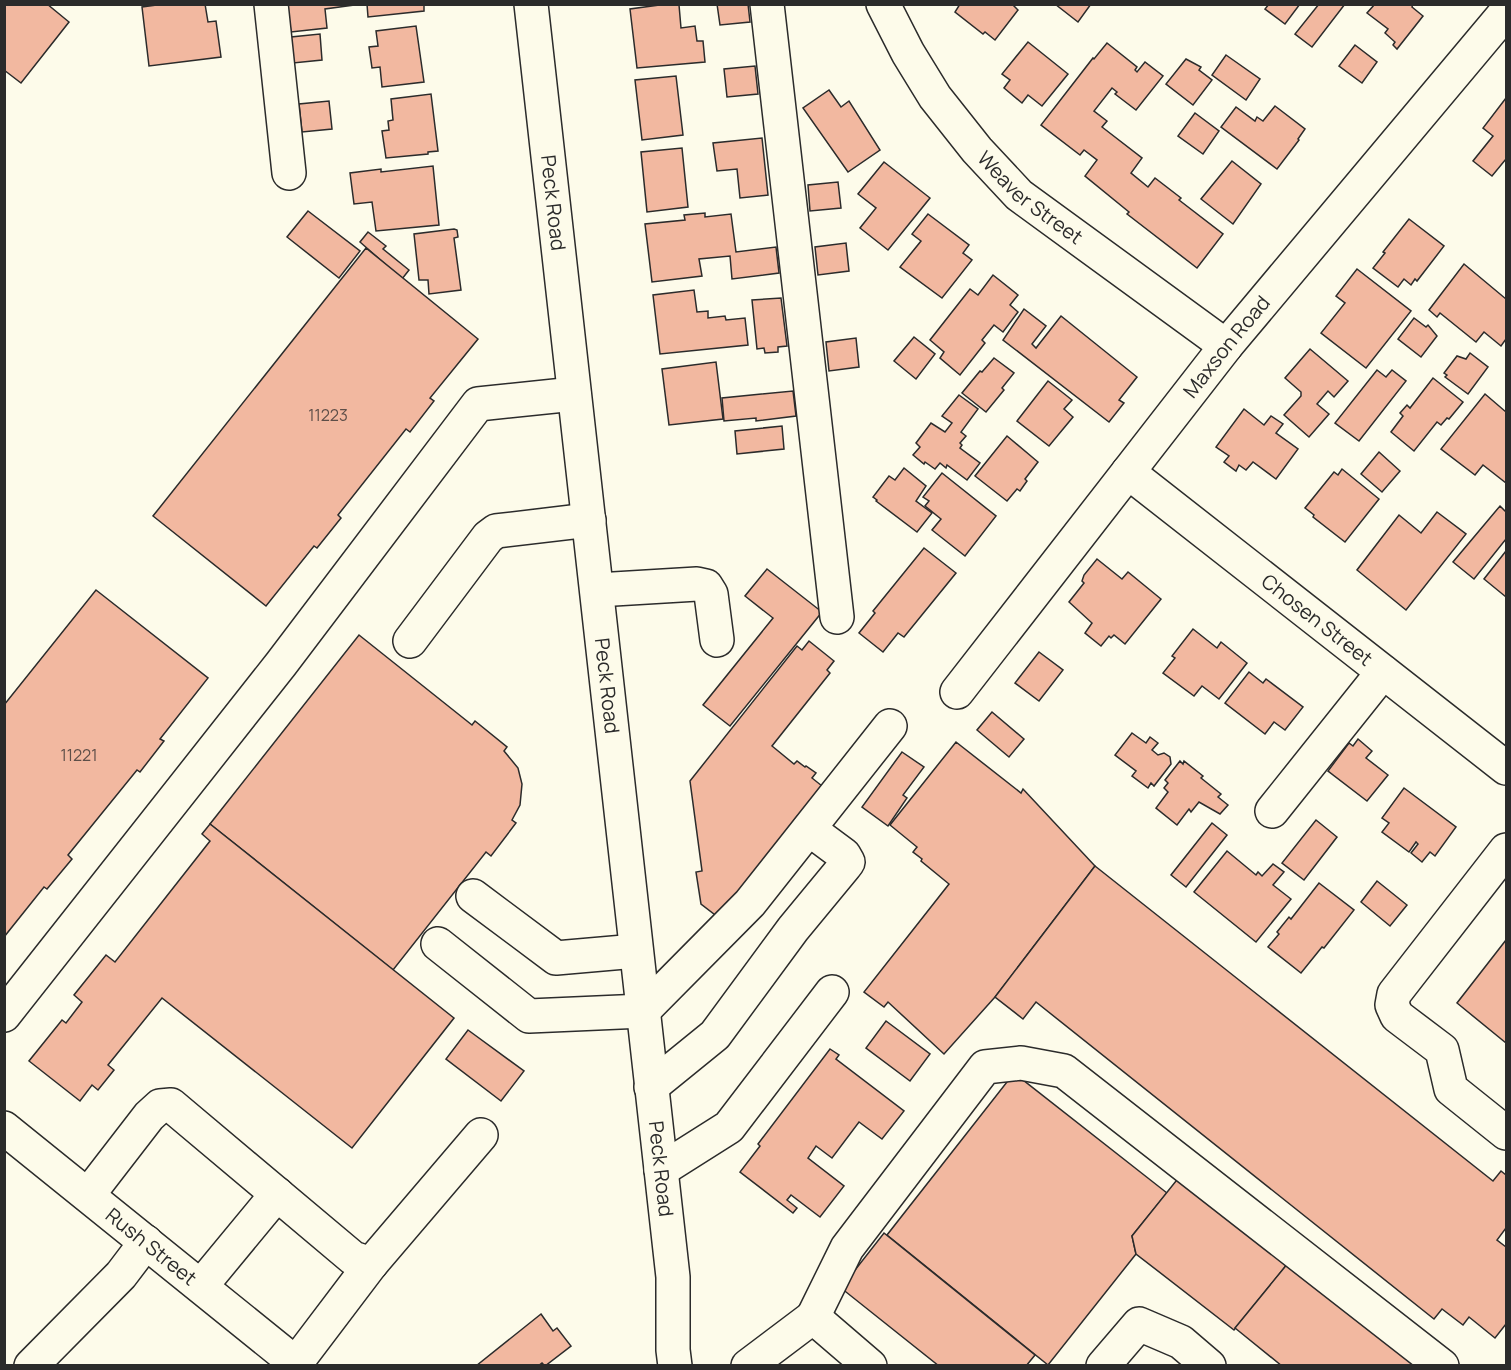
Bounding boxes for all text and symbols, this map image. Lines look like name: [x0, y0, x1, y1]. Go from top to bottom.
street label: Weaver Street: [972, 145, 1088, 250]
street label: Peck Road: [535, 153, 572, 252]
street label: Maxson Road: [1177, 290, 1276, 403]
house number: 11223: [308, 404, 348, 426]
street label: Chosen Street: [1256, 567, 1379, 672]
street label: Peck Road: [589, 636, 626, 735]
house number: 11221: [61, 744, 97, 766]
street label: Peck Road: [643, 1119, 680, 1218]
street label: Rush Street: [100, 1201, 203, 1291]

